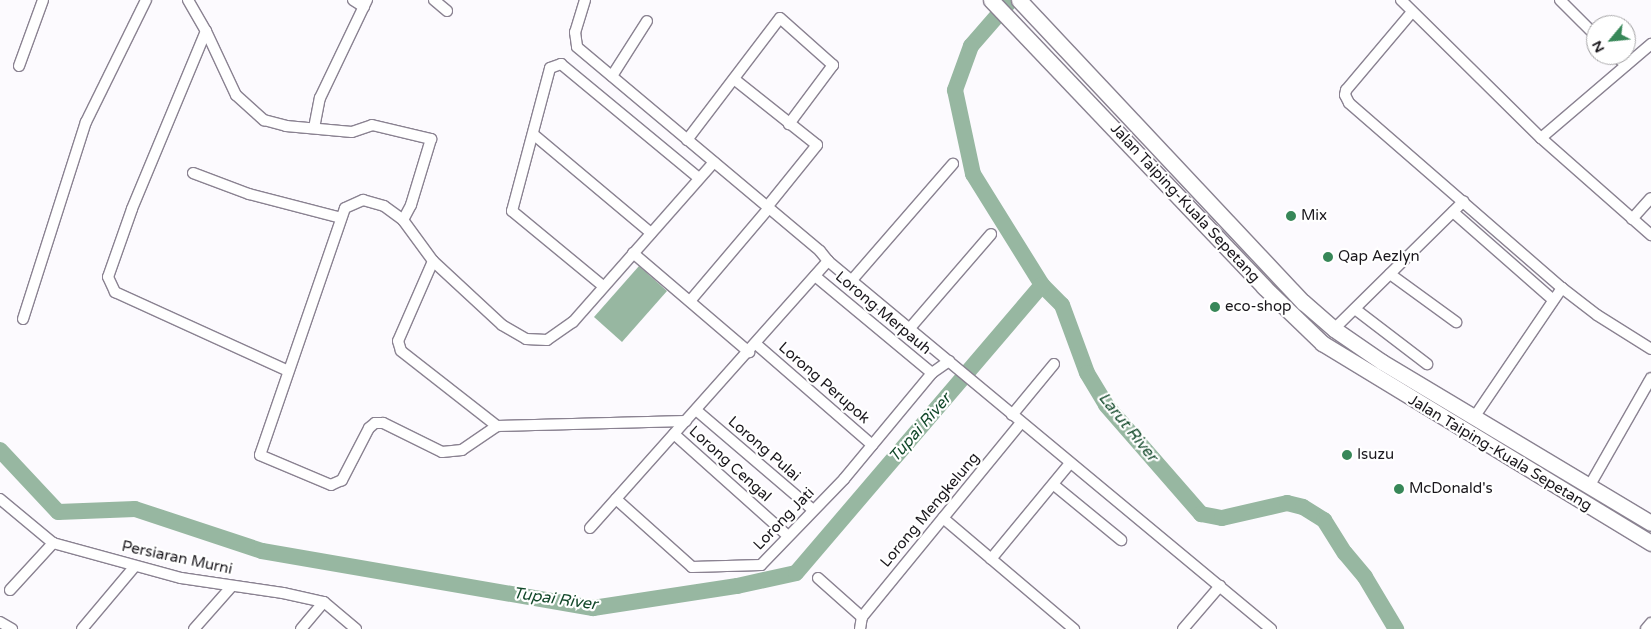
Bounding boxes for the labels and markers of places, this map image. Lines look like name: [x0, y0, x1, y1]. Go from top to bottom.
place label: Mix: [1301, 207, 1327, 225]
marker: Mix: [1285, 210, 1297, 222]
place label: Qap Aezlyn: [1338, 248, 1420, 266]
marker: Qap Aezlyn: [1322, 251, 1334, 263]
place label: eco-shop: [1225, 298, 1292, 316]
marker: eco-shop: [1209, 301, 1221, 313]
place label: Isuzu: [1357, 446, 1394, 464]
marker: Isuzu: [1341, 449, 1353, 461]
place label: McDonald's: [1409, 480, 1493, 498]
marker: McDonald's: [1393, 483, 1405, 495]

